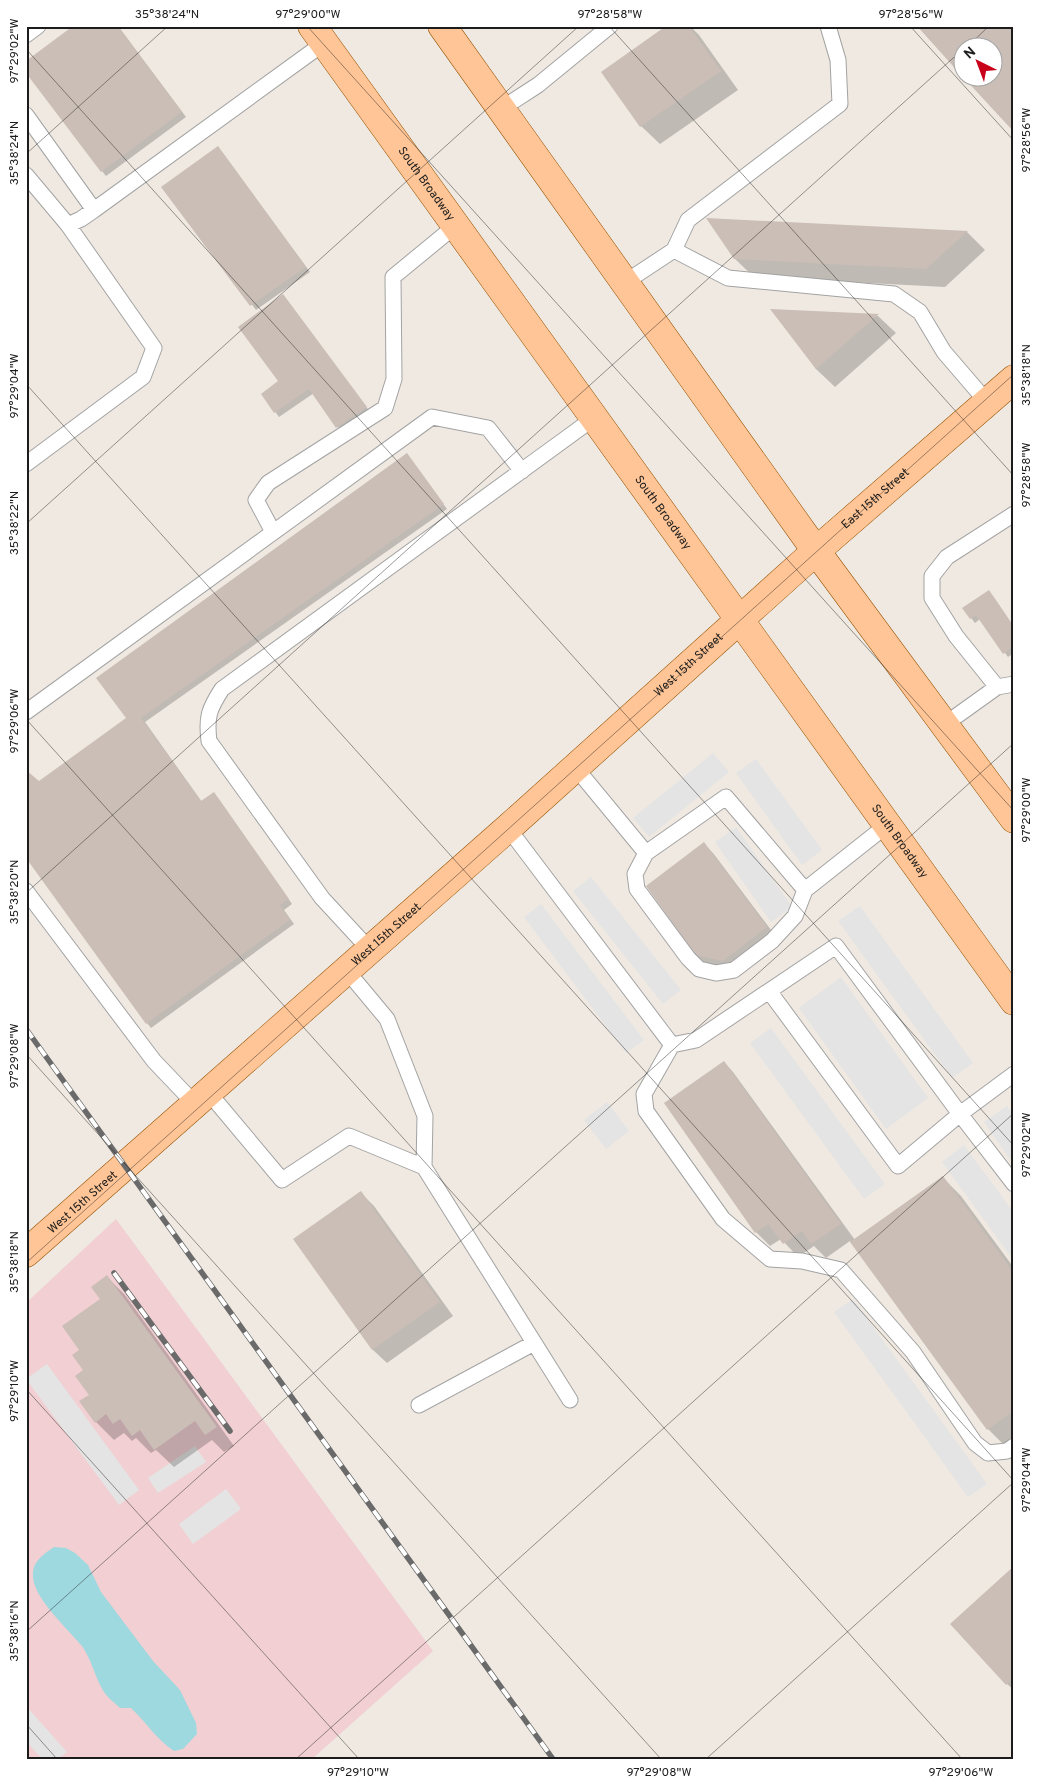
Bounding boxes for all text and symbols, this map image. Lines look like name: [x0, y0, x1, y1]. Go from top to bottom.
text: 35°38'24"N: [135, 7, 199, 23]
text: 97°29'00"W: [275, 7, 341, 23]
text: 97°28'58"W: [578, 7, 642, 23]
text: 97°28'56"W: [879, 7, 943, 23]
text: 97°29'02"W: [7, 18, 23, 84]
north arrow: [952, 38, 1002, 88]
text: N: [961, 44, 980, 63]
text: 97°28'56"W: [1019, 108, 1035, 172]
text: 35°38'24"N: [7, 121, 23, 185]
street label: South Broadway: [394, 144, 458, 225]
text: 35°38'18"N: [1019, 344, 1035, 406]
text: 97°29'04"W: [7, 353, 23, 419]
text: 97°28'58"W: [1019, 443, 1035, 507]
street label: East 15th Street: [838, 465, 913, 533]
street label: South Broadway: [630, 473, 695, 553]
text: 35°38'22"N: [7, 491, 23, 555]
street label: West 15th Street: [651, 630, 727, 701]
text: 97°29'06"W: [7, 689, 23, 753]
text: 97°29'00"W: [1019, 777, 1035, 843]
street label: South Broadway: [867, 801, 931, 882]
text: 35°38'20"N: [7, 859, 23, 925]
street label: West 15th Street: [348, 900, 425, 970]
text: 97°29'08"W: [7, 1023, 23, 1089]
text: 97°29'02"W: [1019, 1112, 1035, 1178]
street label: West 15th Street: [45, 1168, 121, 1238]
text: 35°38'18"N: [7, 1231, 23, 1293]
text: 97°29'10"W: [7, 1360, 23, 1422]
text: 97°29'04"W: [1019, 1447, 1035, 1513]
text: 35°38'16"N: [7, 1600, 23, 1662]
text: 97°29'10"W: [327, 1765, 389, 1781]
text: 97°29'08"W: [626, 1765, 692, 1781]
text: 97°29'06"W: [929, 1765, 993, 1781]

